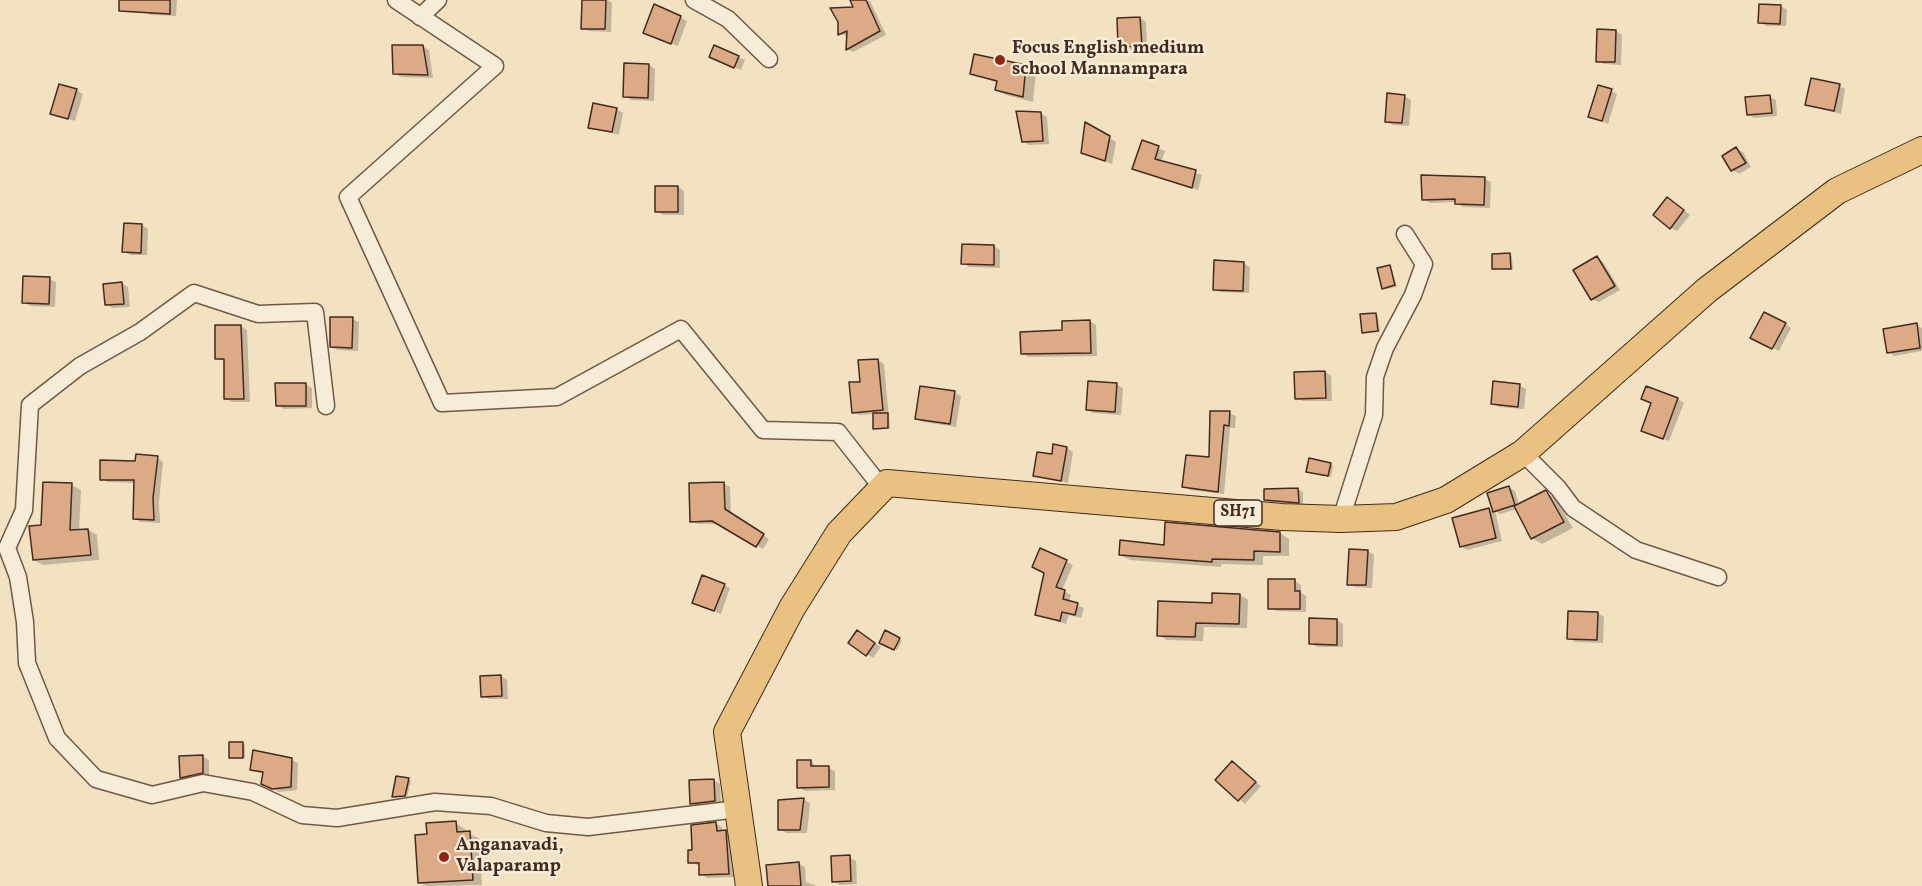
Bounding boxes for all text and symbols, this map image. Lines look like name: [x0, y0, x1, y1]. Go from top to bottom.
place label: Focus English medium school Mannampara: [1012, 39, 1204, 82]
marker: Focus English medium school Mannampara: [993, 53, 1007, 67]
road number: SH71: [1214, 500, 1262, 526]
place label: Anganavadi, Valaparamp: [456, 836, 564, 878]
marker: Anganavadi, Valaparamp: [437, 850, 451, 864]

